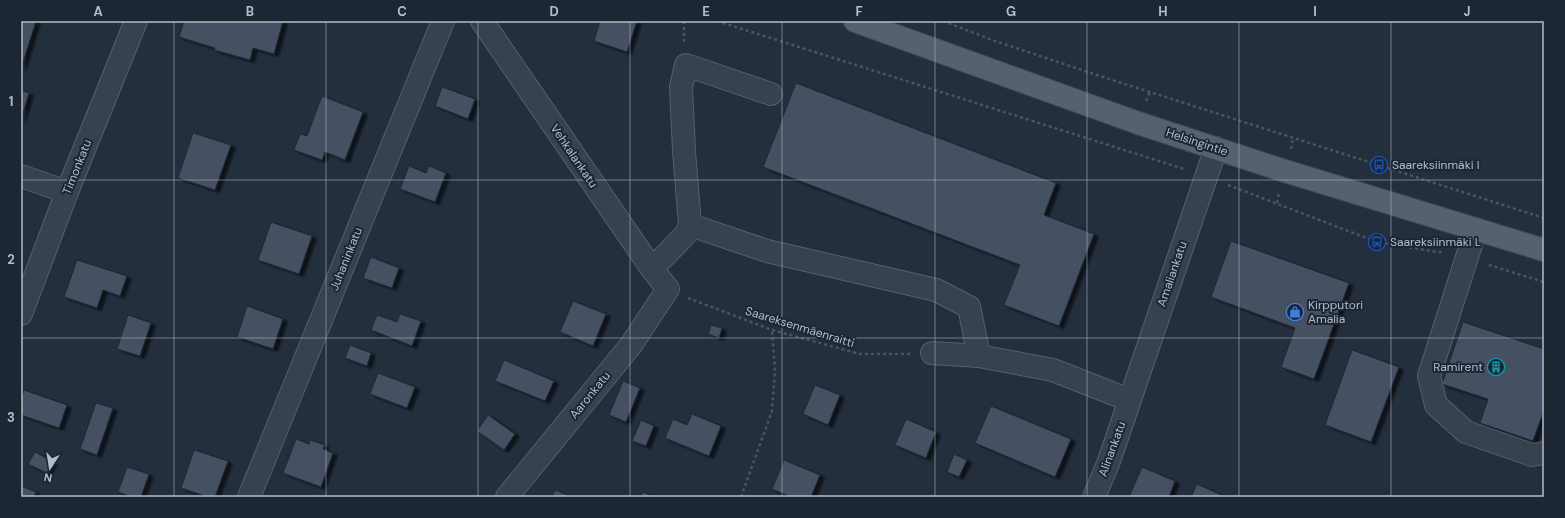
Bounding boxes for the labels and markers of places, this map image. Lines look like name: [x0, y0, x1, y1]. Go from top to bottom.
bus stop icon: Saareksiinmäki I: [1369, 155, 1389, 175]
place label: Saareksiinmäki I: [1392, 157, 1480, 173]
bus stop icon: Saareksiinmäki L: [1367, 232, 1387, 252]
place label: Saareksiinmäki L: [1390, 234, 1481, 250]
place label: Kirpputori Amalia: [1308, 297, 1363, 327]
shop icon: Kirpputori Amalia: [1285, 302, 1305, 322]
building icon: Ramirent: [1486, 357, 1506, 377]
place label: Ramirent: [1433, 359, 1483, 375]

